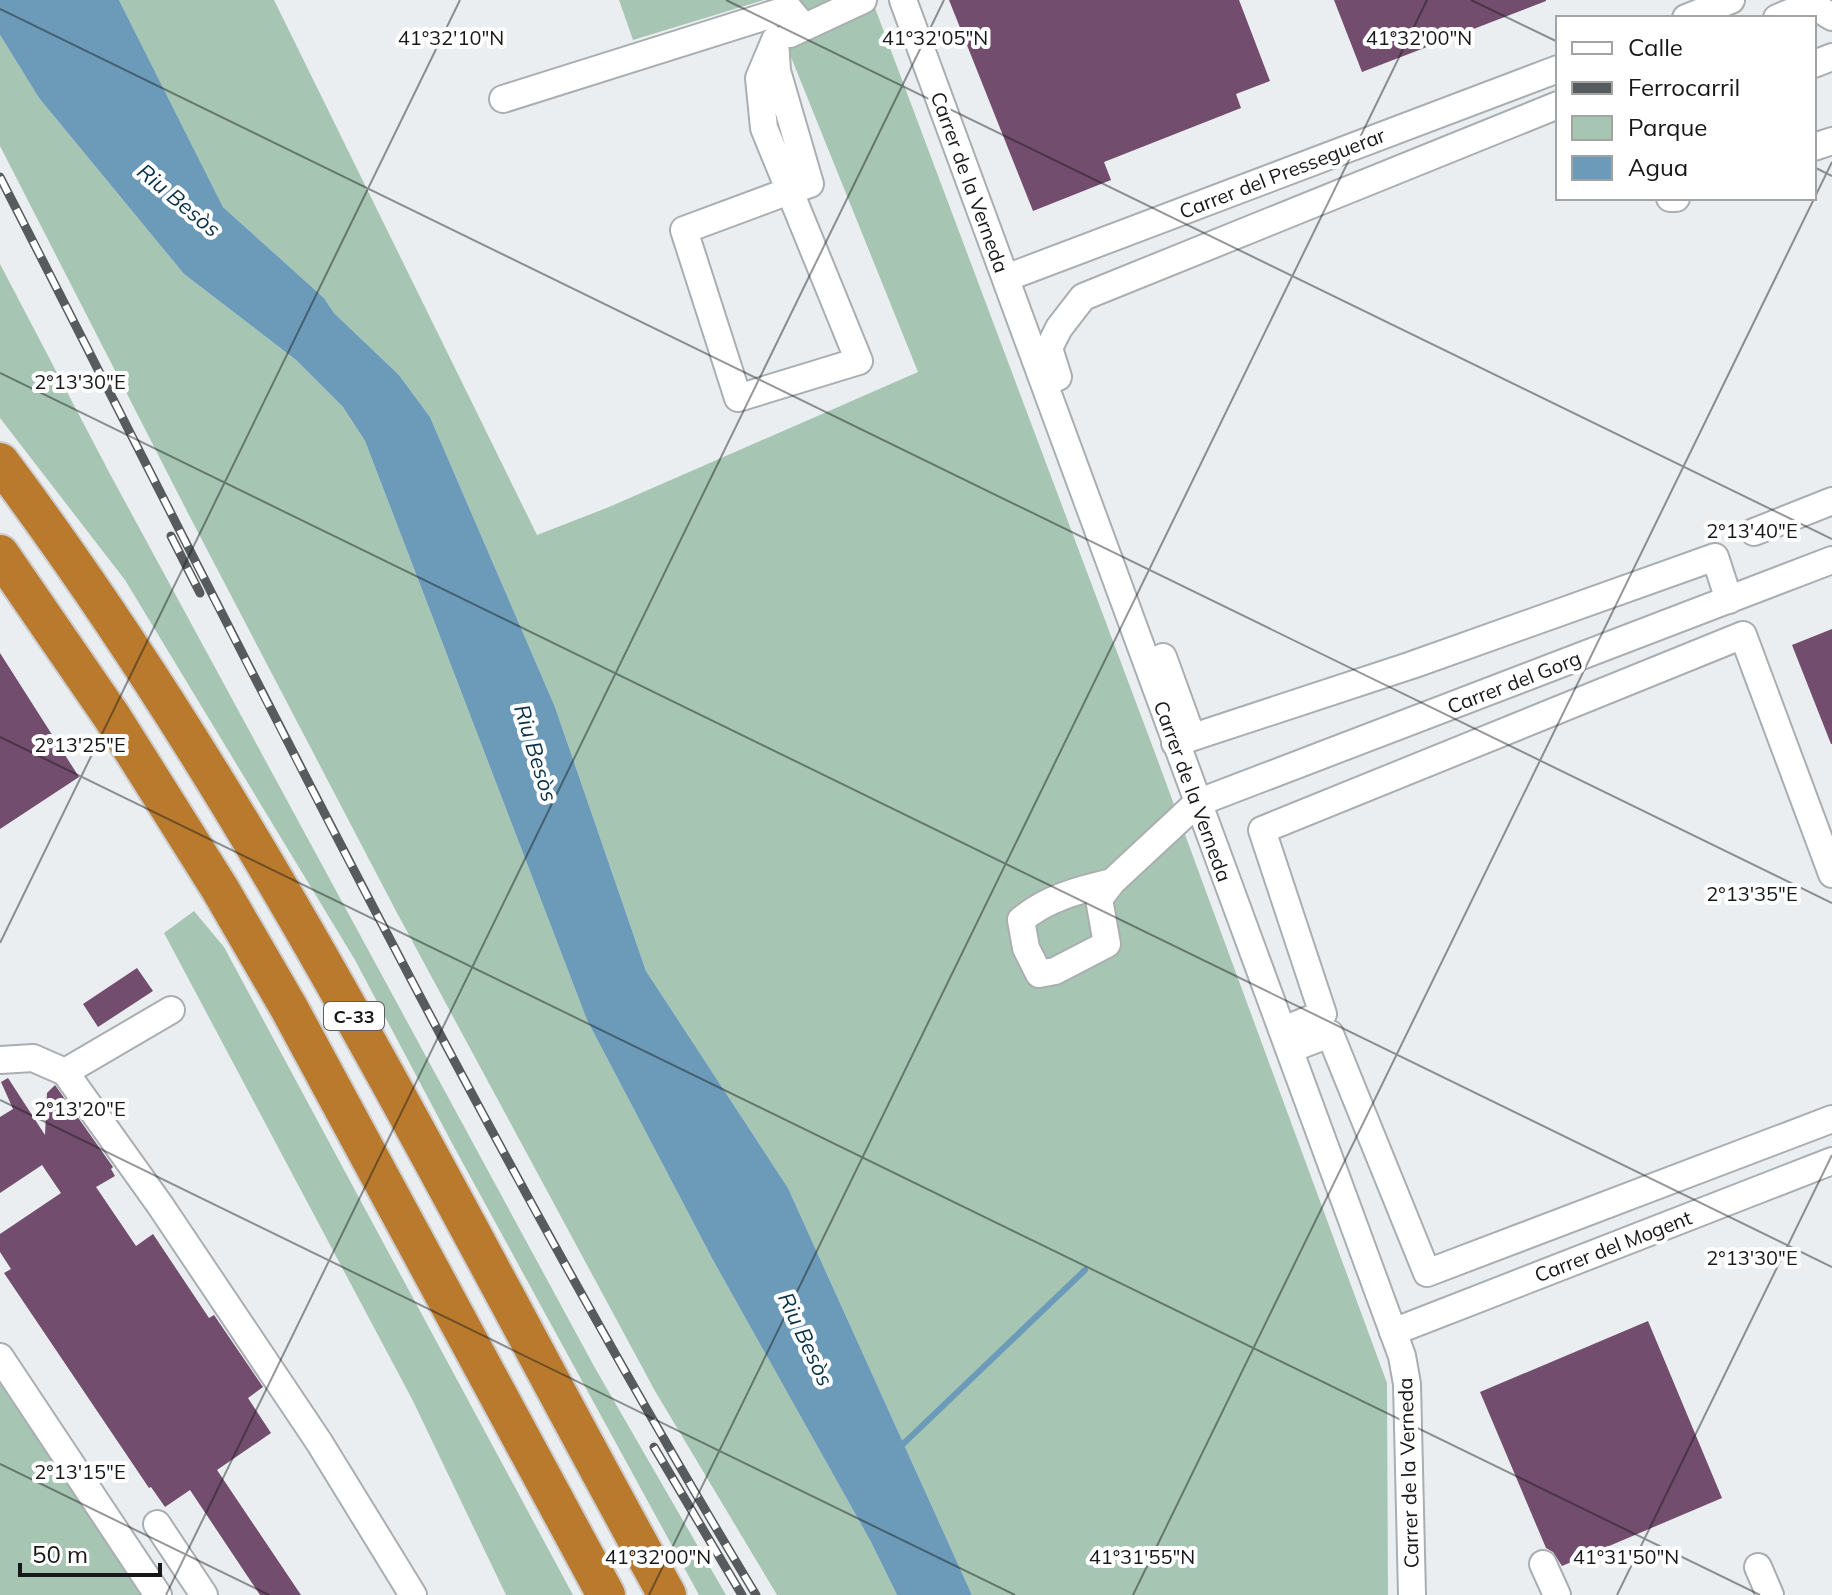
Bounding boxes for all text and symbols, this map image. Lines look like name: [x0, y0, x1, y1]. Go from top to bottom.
legend: [1556, 16, 1816, 200]
text: 41°32'10"N: [398, 25, 504, 50]
text: 41°32'05"N: [882, 25, 988, 50]
text: 41°32'00"N: [1366, 25, 1472, 50]
text: Calle: [1628, 32, 1683, 62]
text: Ferrocarril: [1628, 72, 1740, 102]
street label: Carrer de la Verneda: [926, 88, 1014, 276]
text: Parque: [1628, 112, 1707, 142]
street label: Carrer del Presseguerar: [1176, 122, 1389, 224]
text: Agua: [1628, 152, 1688, 182]
water label: Riu Besòs: [132, 157, 226, 243]
text: 2°13'30"E: [34, 369, 126, 394]
text: 2°13'40"E: [1706, 518, 1798, 543]
street label: Carrer del Gorg: [1444, 645, 1584, 719]
street label: Carrer de la Verneda: [1149, 697, 1237, 885]
water label: Riu Besòs: [508, 701, 564, 805]
text: 2°13'25"E: [34, 732, 126, 757]
text: 2°13'35"E: [1706, 881, 1798, 906]
road number: C-33: [324, 1002, 384, 1030]
text: 2°13'20"E: [34, 1096, 126, 1121]
street label: Carrer del Mogent: [1531, 1205, 1695, 1287]
text: 2°13'30"E: [1706, 1245, 1798, 1270]
water label: Riu Besòs: [772, 1288, 840, 1390]
street label: Carrer de la Verneda: [1392, 1377, 1424, 1569]
text: 2°13'15"E: [34, 1459, 126, 1484]
scale bar: [20, 1527, 160, 1577]
text: 50 m: [32, 1539, 88, 1569]
text: 41°32'00"N: [605, 1544, 711, 1569]
text: 41°31'55"N: [1089, 1544, 1195, 1569]
text: 41°31'50"N: [1573, 1544, 1679, 1569]

